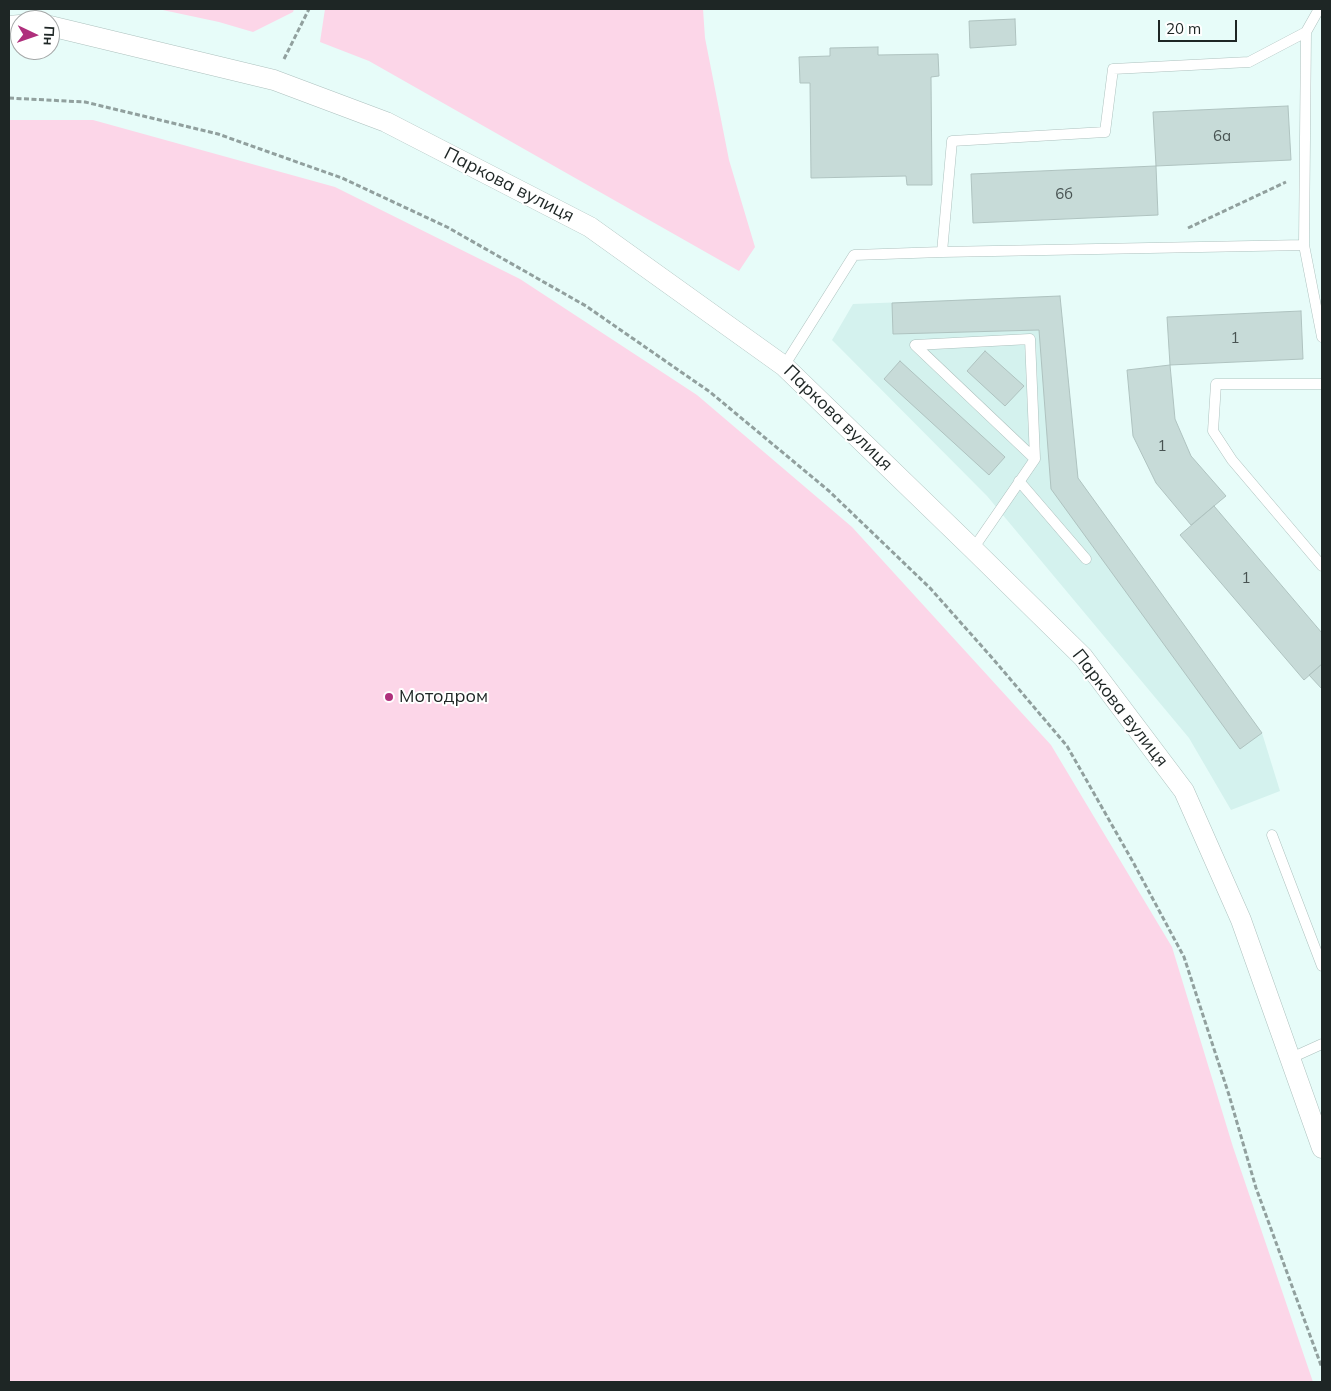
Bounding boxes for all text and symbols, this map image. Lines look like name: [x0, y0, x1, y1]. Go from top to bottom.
north arrow: [10, 10, 60, 60]
scale bar: [1161, 10, 1240, 42]
text: 20 m: [1166, 19, 1201, 38]
text: Пн: [39, 26, 58, 46]
house number: 6а: [1213, 127, 1231, 145]
street label: Паркова вулиця: [440, 143, 578, 227]
house number: 6б: [1055, 185, 1073, 203]
house number: 1: [1231, 329, 1239, 347]
street label: Паркова вулиця: [779, 361, 897, 475]
house number: 1: [1158, 437, 1166, 455]
house number: 1: [1242, 569, 1250, 587]
street label: Паркова вулиця: [1067, 645, 1173, 771]
place label: Мотодром: [399, 686, 488, 708]
marker: Мотодром: [383, 691, 395, 703]

